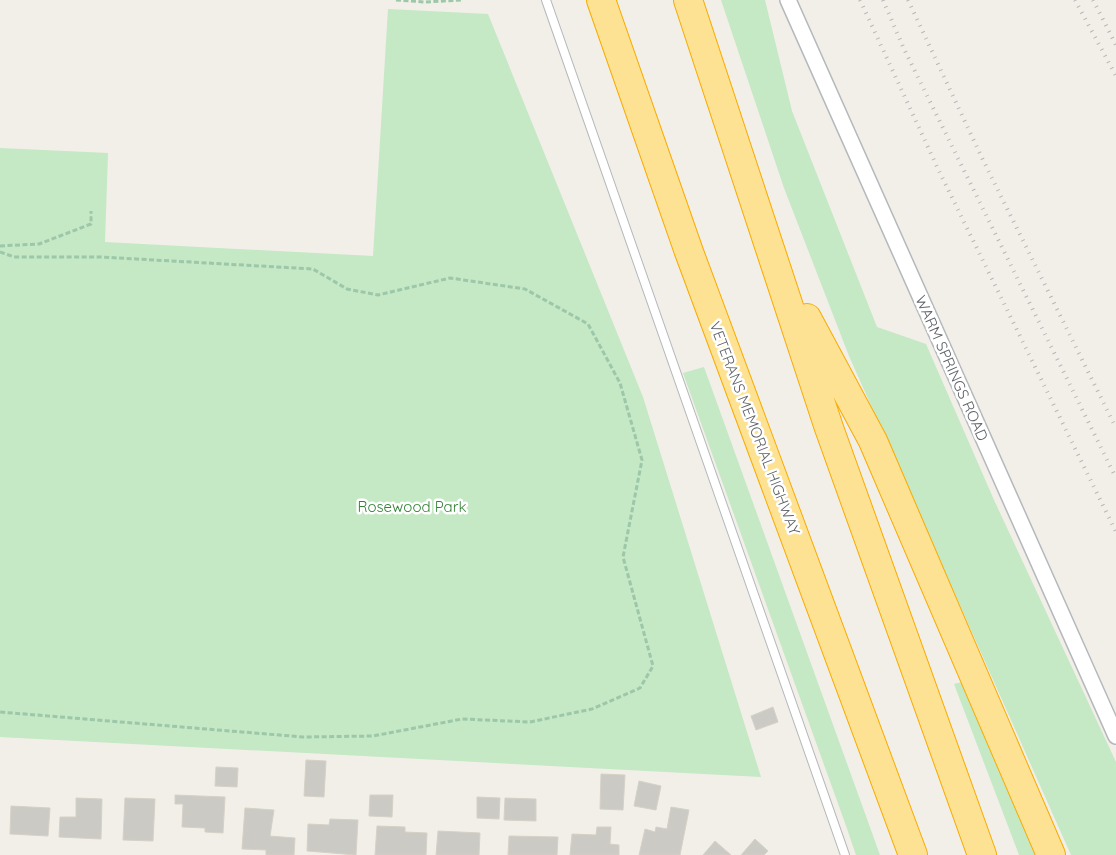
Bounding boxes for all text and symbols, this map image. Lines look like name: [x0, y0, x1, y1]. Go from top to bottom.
street label: WARM SPRINGS ROAD: [911, 292, 993, 444]
street label: VETERANS MEMORIAL HIGHWAY: [705, 319, 805, 538]
park label: Rosewood Park: [358, 497, 466, 516]

